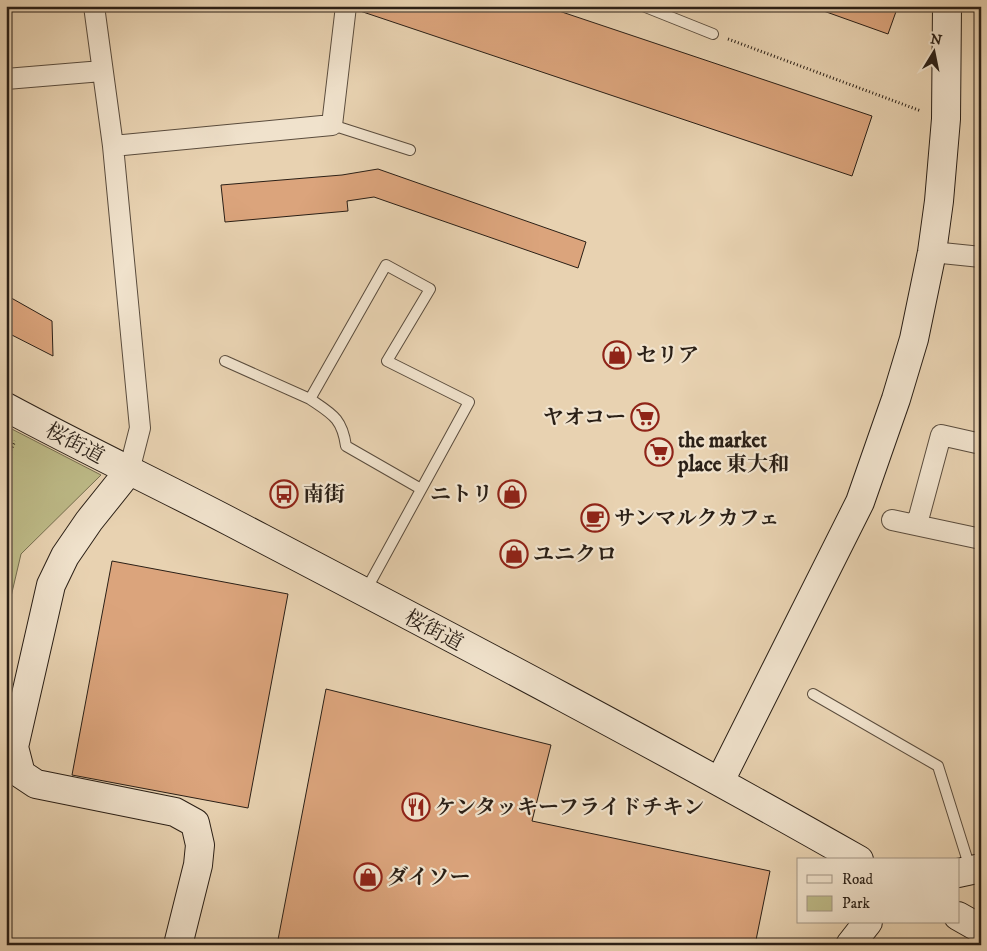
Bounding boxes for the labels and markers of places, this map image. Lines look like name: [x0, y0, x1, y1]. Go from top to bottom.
shop icon: セリア: [602, 340, 632, 370]
place label: セリア: [636, 343, 699, 369]
supermarket icon: ヤオコー: [630, 402, 660, 432]
place label: ヤオコー: [543, 405, 626, 431]
place label: the market place 東大和: [677, 428, 789, 478]
supermarket icon: the market place 東大和: [644, 437, 674, 467]
bus stop icon: 南街: [269, 479, 299, 509]
shop icon: ニトリ: [497, 479, 527, 509]
place label: 南街: [303, 482, 345, 508]
place label: ニトリ: [430, 482, 493, 508]
cafe icon: サンマルクカフェ: [580, 503, 610, 533]
place label: サンマルクカフェ: [614, 506, 779, 532]
shop icon: ユニクロ: [499, 539, 529, 569]
place label: ユニクロ: [533, 542, 617, 568]
restaurant icon: ケンタッキーフライドチキン: [401, 792, 431, 822]
place label: ケンタッキーフライドチキン: [435, 795, 704, 821]
shop icon: ダイソー: [353, 862, 383, 892]
place label: ダイソー: [387, 865, 471, 891]

